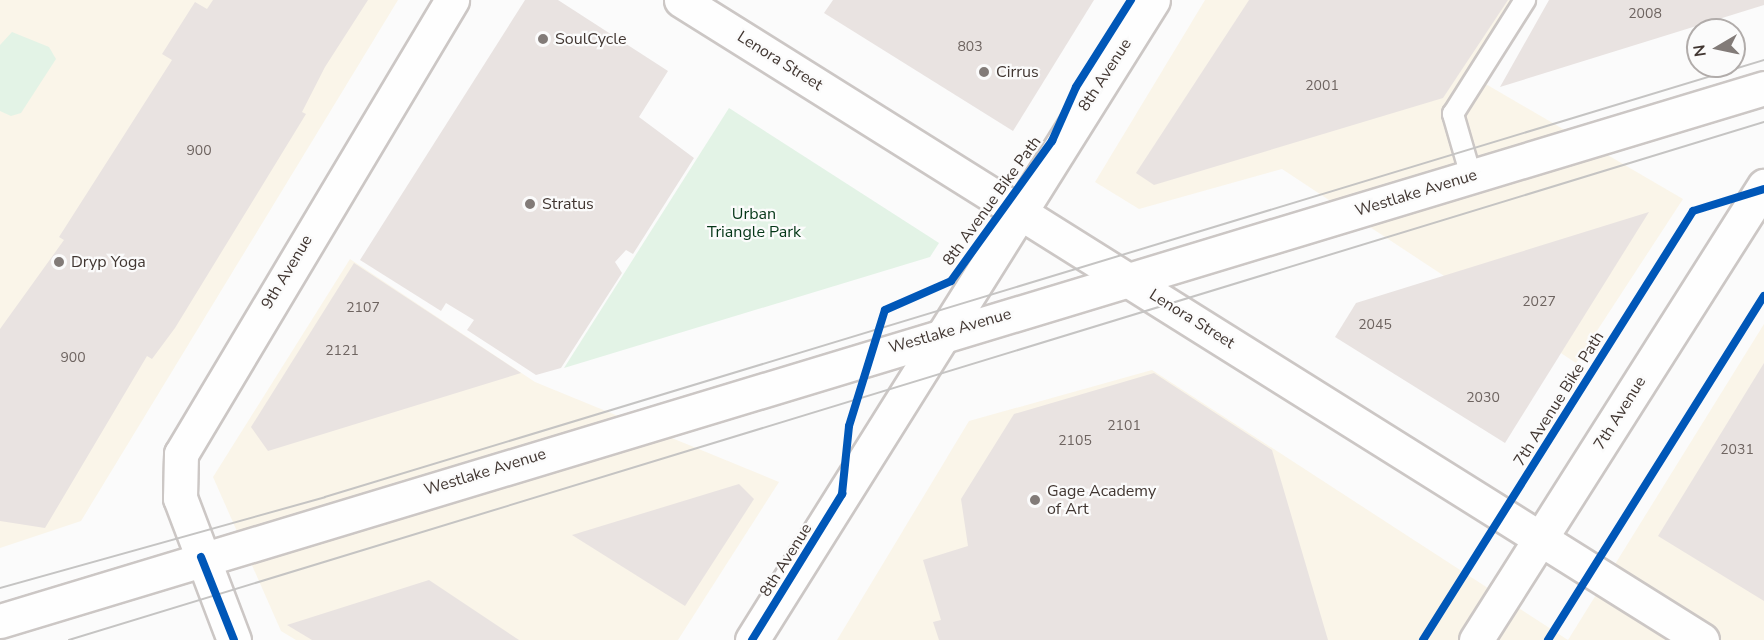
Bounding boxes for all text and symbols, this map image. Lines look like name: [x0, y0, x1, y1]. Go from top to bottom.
house number: 2008: [1628, 6, 1662, 22]
north arrow: [1686, 18, 1746, 78]
street label: Lenora Street: [734, 27, 826, 95]
place label: SoulCycle: [555, 29, 626, 49]
marker: SoulCycle: [536, 32, 550, 46]
street label: 8th Avenue: [1074, 35, 1136, 115]
house number: 803: [957, 39, 983, 55]
text: N: [1688, 43, 1712, 58]
place label: Cirrus: [996, 62, 1039, 82]
marker: Cirrus: [977, 65, 991, 79]
house number: 2001: [1305, 78, 1339, 94]
street label: 8th Avenue Bike Path: [939, 133, 1045, 269]
house number: 900: [186, 143, 212, 159]
street label: Westlake Avenue: [1353, 165, 1479, 221]
place label: Stratus: [542, 194, 594, 214]
marker: Stratus: [523, 197, 537, 211]
park label: Urban Triangle Park: [707, 204, 801, 242]
street label: 9th Avenue: [257, 232, 317, 312]
place label: Dryp Yoga: [71, 252, 146, 272]
marker: Dryp Yoga: [52, 255, 66, 269]
street label: Lenora Street: [1146, 285, 1238, 353]
house number: 2027: [1522, 294, 1556, 310]
house number: 2107: [346, 300, 380, 316]
street label: Westlake Avenue: [887, 304, 1013, 358]
house number: 2045: [1358, 317, 1392, 333]
street label: 7th Avenue Bike Path: [1510, 328, 1608, 470]
house number: 2121: [325, 343, 359, 359]
house number: 900: [60, 350, 86, 366]
street label: 7th Avenue: [1590, 373, 1650, 453]
house number: 2030: [1466, 390, 1500, 406]
house number: 2101: [1107, 418, 1141, 434]
house number: 2105: [1058, 433, 1092, 449]
house number: 2031: [1720, 442, 1754, 458]
street label: Westlake Avenue: [422, 444, 548, 500]
place label: Gage Academy of Art: [1047, 481, 1156, 519]
marker: Gage Academy of Art: [1028, 493, 1042, 507]
street label: 8th Avenue: [756, 520, 816, 600]

